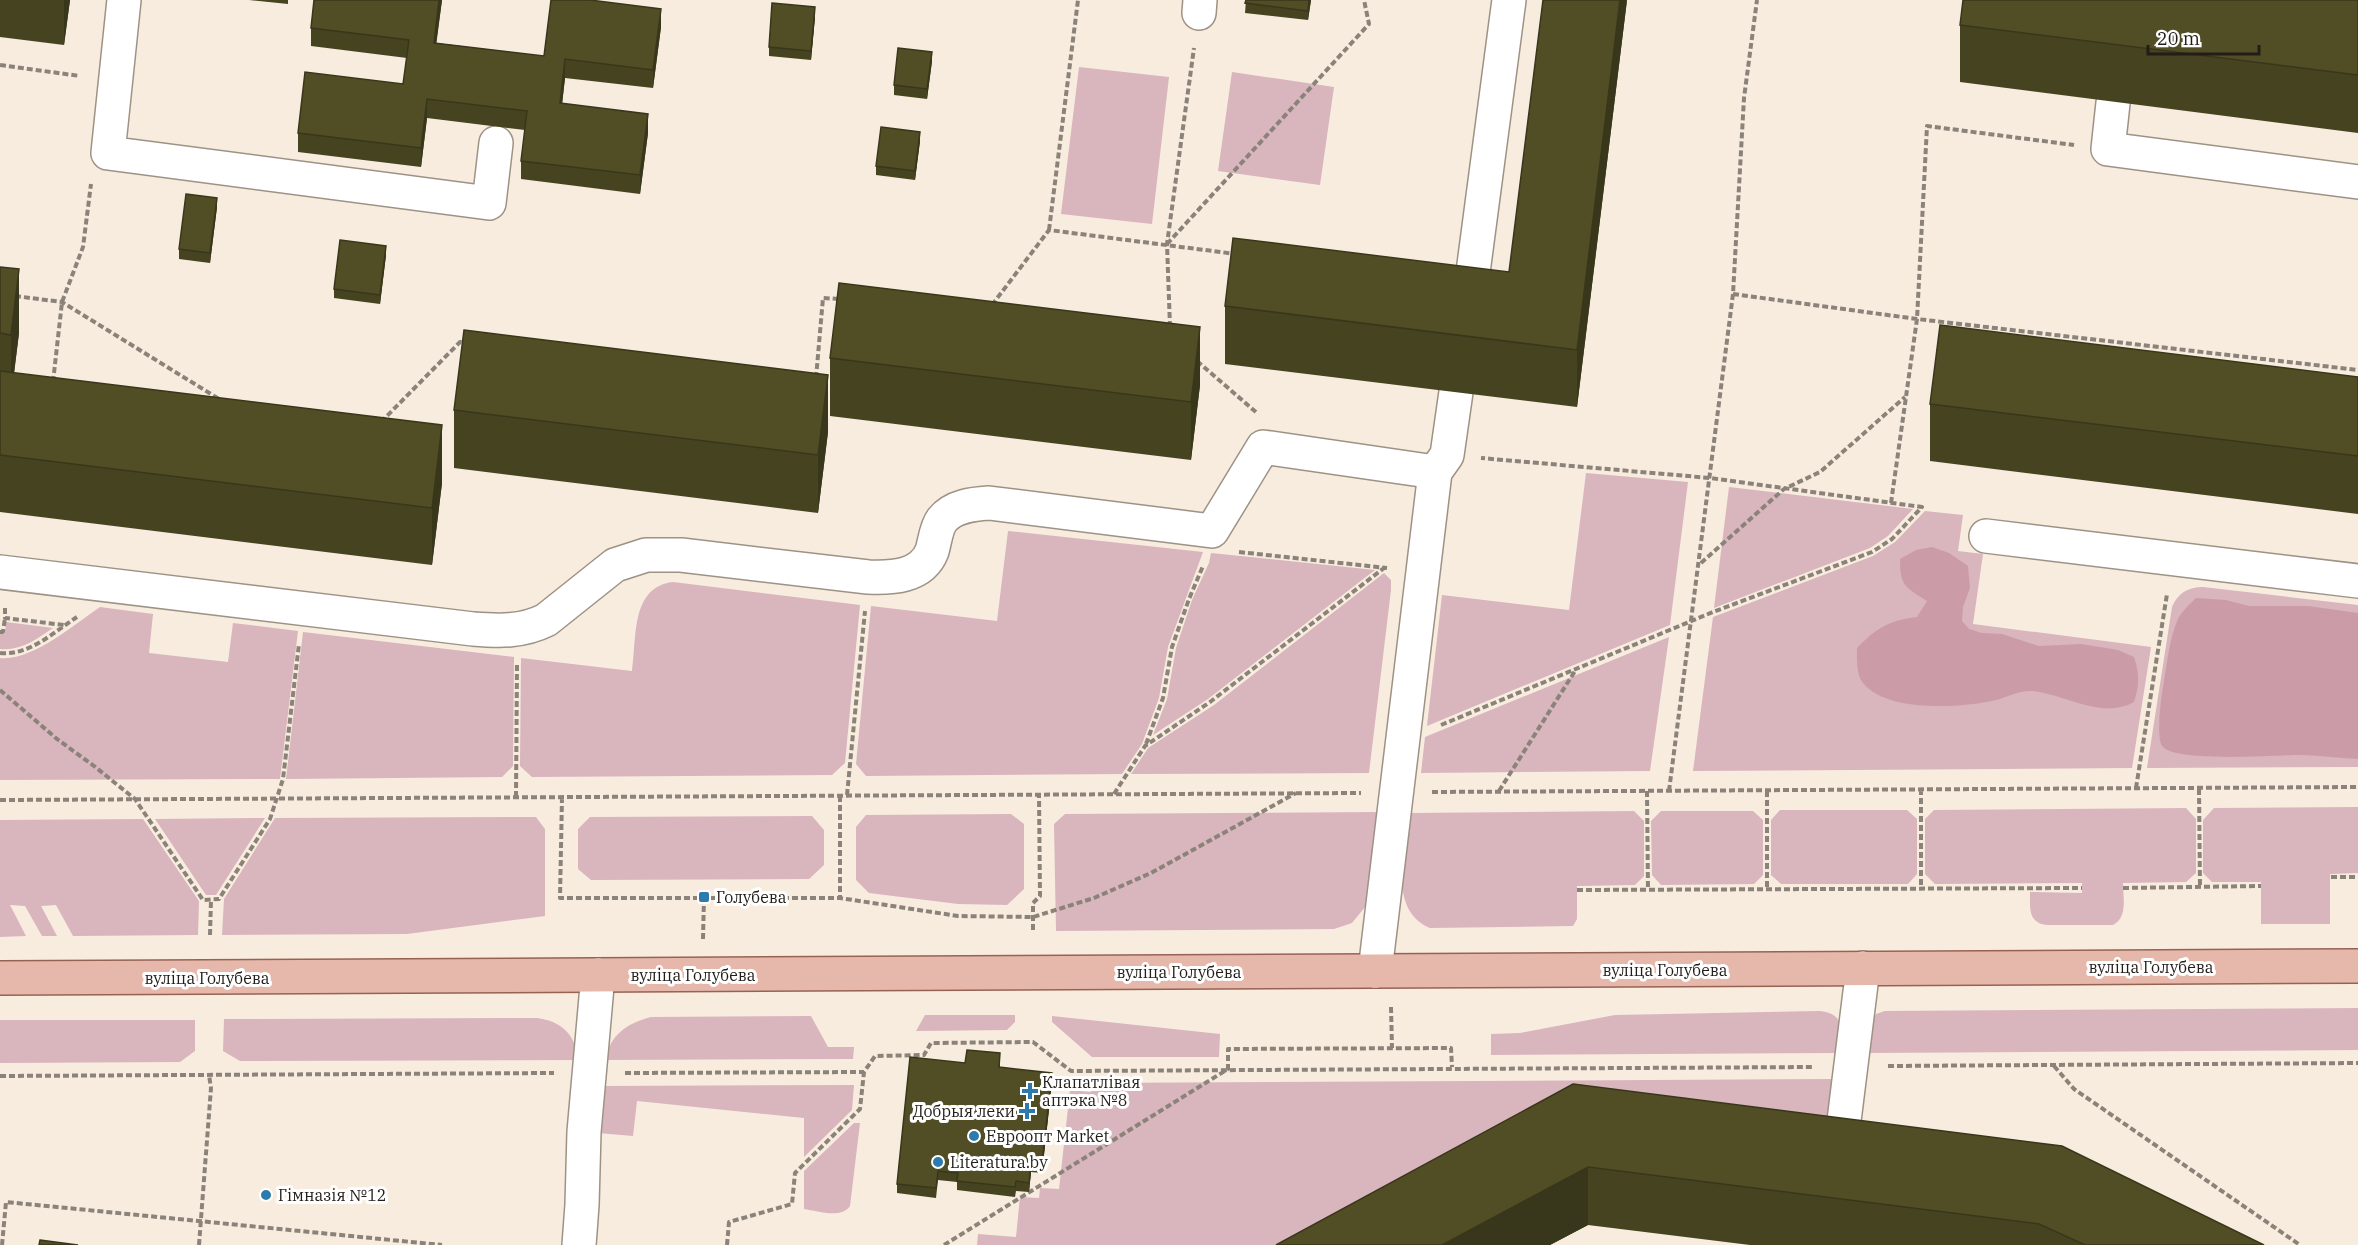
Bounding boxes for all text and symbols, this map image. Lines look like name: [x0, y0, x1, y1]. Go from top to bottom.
scale bar: [2148, 18, 2259, 56]
text: 20 m: [2157, 27, 2200, 50]
place label: Голубева: [716, 887, 787, 907]
marker: Голубева: [697, 890, 711, 904]
street label: вуліца Голубева: [2089, 957, 2214, 977]
street label: вуліца Голубева: [1603, 960, 1728, 980]
street label: вуліца Голубева: [1117, 962, 1242, 982]
street label: вуліца Голубева: [631, 965, 756, 985]
street label: вуліца Голубева: [145, 968, 270, 988]
place label: Клапатлівая аптэка №8: [1042, 1072, 1140, 1110]
marker: Клапатлівая аптэка №8: [1023, 1084, 1037, 1098]
place label: Добрыя леки: [913, 1101, 1015, 1121]
marker: Добрыя леки: [1020, 1104, 1034, 1118]
place label: Евроопт Market: [986, 1126, 1109, 1146]
marker: Евроопт Market: [967, 1129, 981, 1143]
place label: Literatura.by: [950, 1152, 1048, 1172]
marker: Literatura.by: [931, 1155, 945, 1169]
place label: Гімназія №12: [278, 1185, 386, 1205]
marker: Гімназія №12: [259, 1188, 273, 1202]

